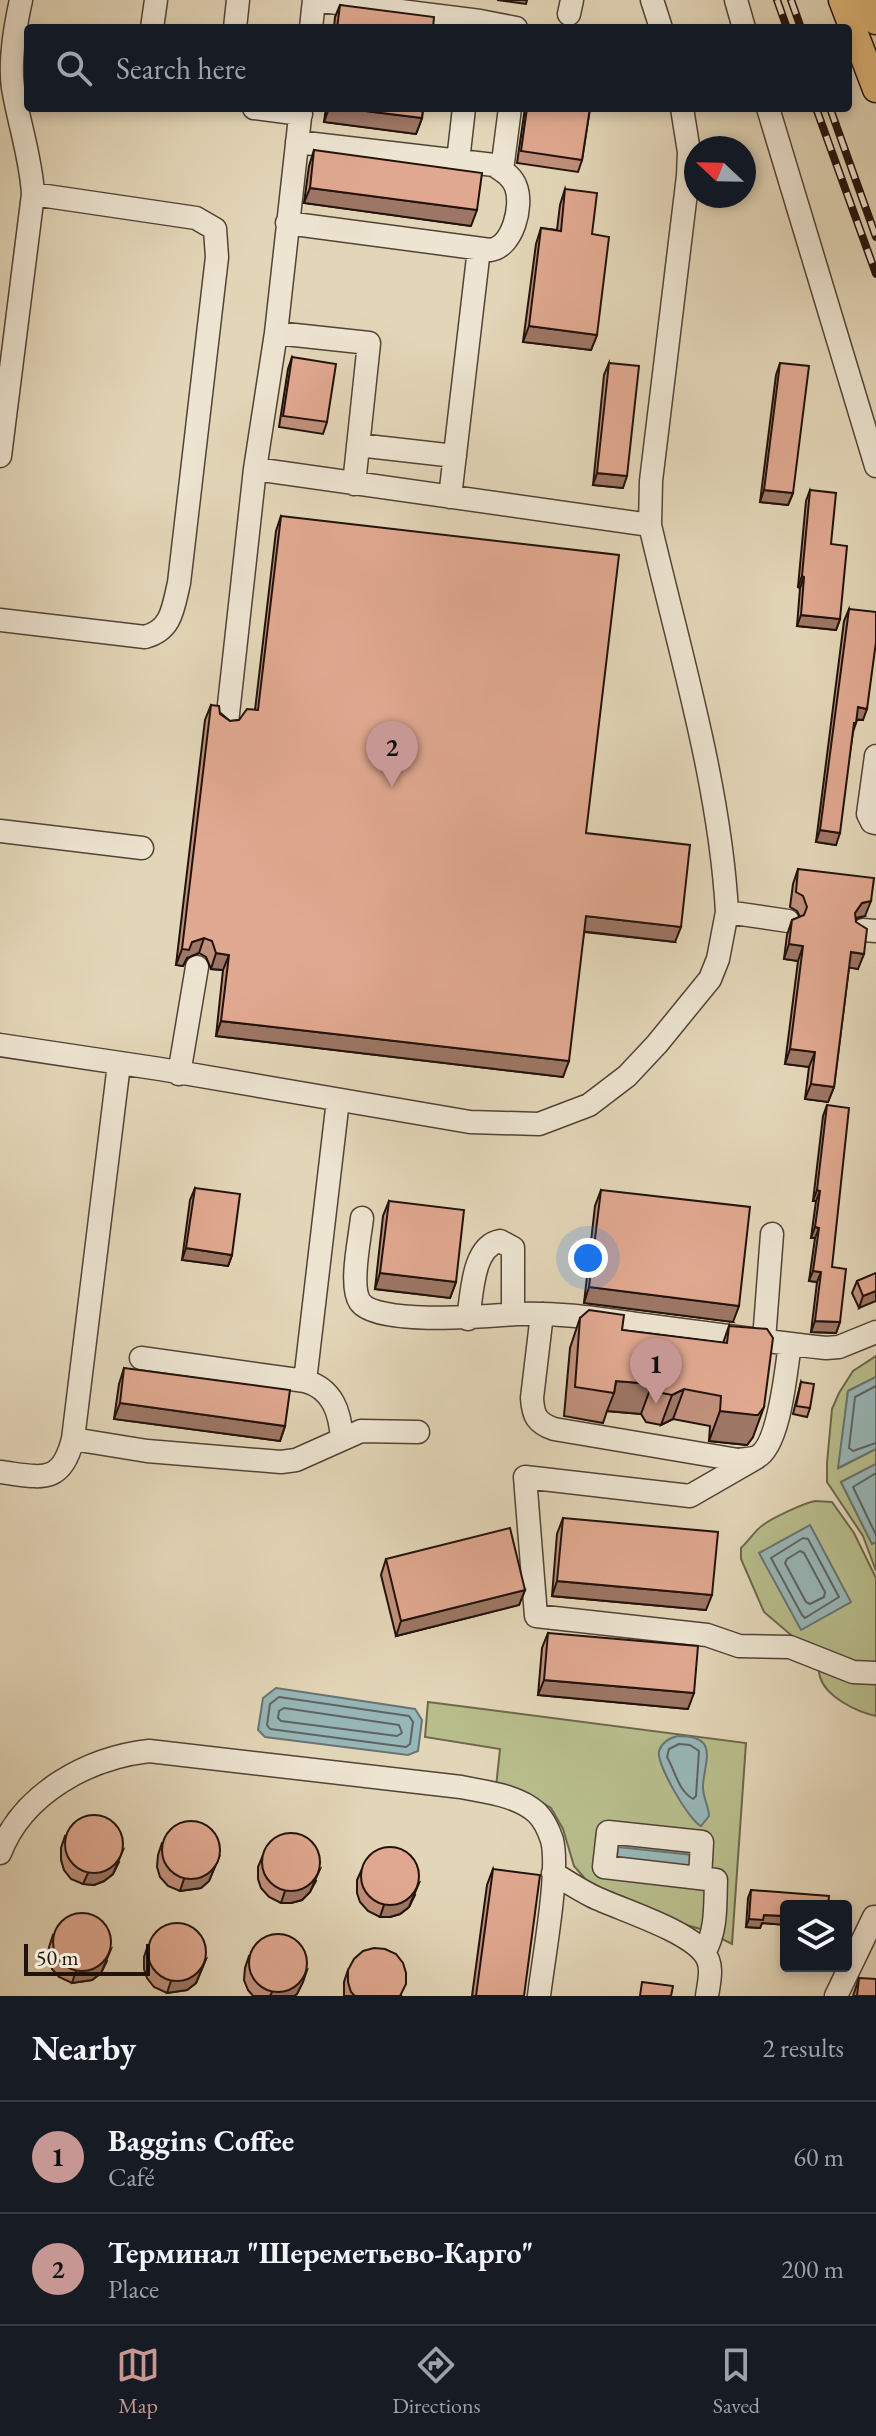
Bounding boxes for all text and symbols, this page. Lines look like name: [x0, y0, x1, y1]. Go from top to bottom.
search box: [24, 24, 852, 112]
icon: search: [52, 46, 96, 90]
text: Search here: [116, 49, 246, 88]
north arrow: [684, 136, 756, 208]
pin: 2: [366, 721, 418, 787]
your location: [568, 1238, 608, 1278]
pin: 1: [630, 1338, 682, 1404]
map controls: [780, 1900, 852, 1972]
button: layers: [780, 1900, 852, 1972]
scale bar: [24, 1940, 150, 1976]
text: 50 m: [36, 1943, 79, 1972]
text: Nearby: [32, 2026, 136, 2070]
text: 2 results: [763, 2031, 844, 2065]
text: Baggins Coffee: [108, 2121, 294, 2160]
text: 1: [51, 2140, 65, 2174]
text: 60 m: [794, 2140, 844, 2174]
text: Café: [108, 2160, 155, 2194]
text: Терминал "Шереметьево-Карго": [108, 2233, 533, 2272]
text: 2: [51, 2252, 65, 2286]
text: 200 m: [781, 2252, 844, 2286]
text: Place: [108, 2272, 159, 2306]
tab: Map: [116, 2343, 160, 2420]
tab: Directions: [392, 2343, 481, 2420]
tab: Saved: [713, 2343, 760, 2420]

